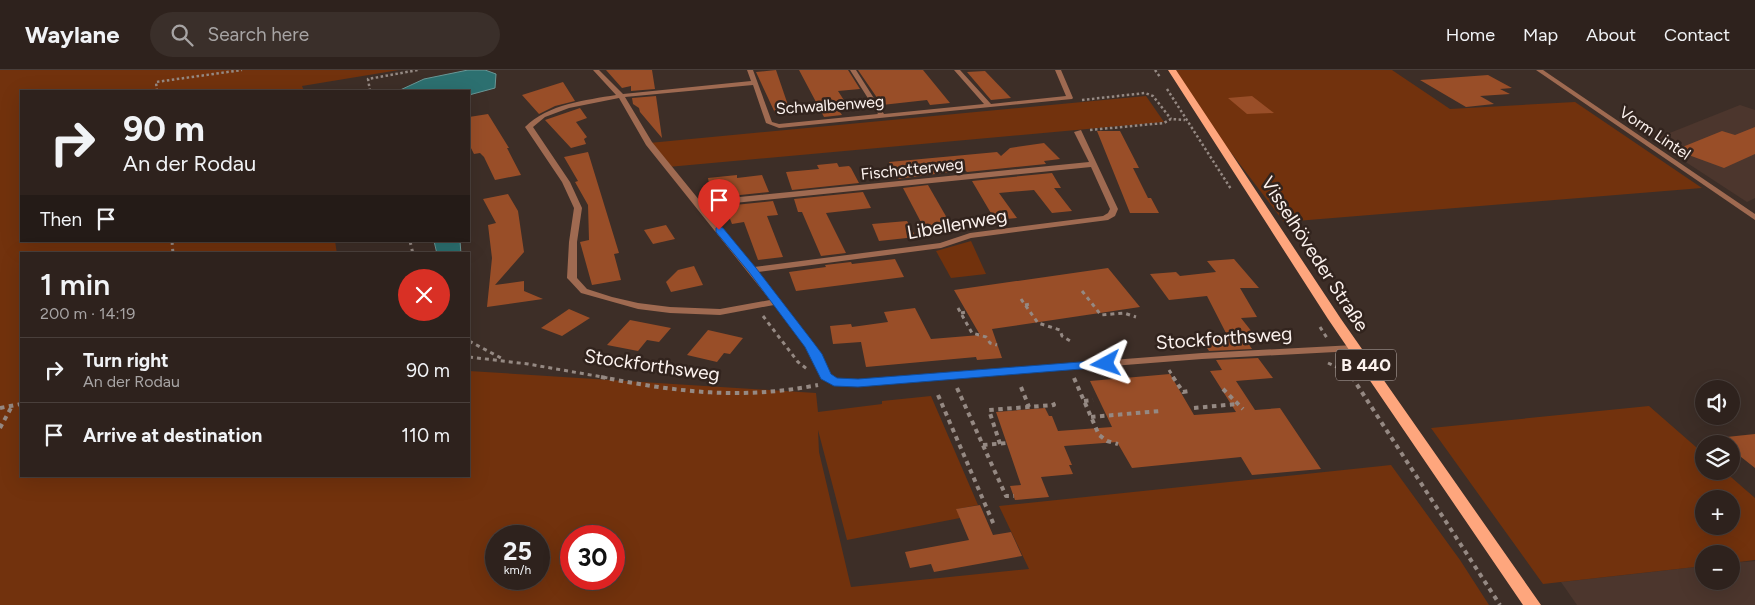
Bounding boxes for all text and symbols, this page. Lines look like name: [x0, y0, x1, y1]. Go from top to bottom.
search box: [150, 12, 500, 57]
text: Waylane: [25, 20, 120, 49]
icon: search: [168, 21, 196, 49]
text: Search here: [208, 23, 309, 46]
text: Home: [1446, 24, 1495, 46]
text: Map: [1523, 24, 1558, 46]
text: About: [1586, 24, 1636, 46]
text: Contact: [1664, 24, 1730, 46]
street label: Schwalbenweg: [775, 92, 885, 118]
street label: Vorm Lintel: [1616, 102, 1694, 164]
text: 90 m: [123, 108, 205, 150]
icon: right: [40, 110, 105, 175]
text: An der Rodau: [123, 150, 256, 177]
street label: Fischotterweg: [860, 154, 964, 184]
street label: Visselhöveder Straße: [1256, 172, 1374, 336]
pin: [698, 179, 740, 230]
icon: arrive: [705, 186, 733, 214]
street label: Libellenweg: [905, 204, 1009, 244]
icon: arrive: [92, 205, 120, 233]
text: Then: [40, 208, 82, 231]
text: 1 min: [40, 266, 110, 303]
button: close: [398, 269, 450, 321]
text: 200 m · 14:19: [40, 304, 135, 323]
street label: Stockforthsweg: [1155, 322, 1293, 354]
position arrow: [1079, 337, 1131, 389]
street label: Stockforthsweg: [583, 344, 721, 386]
text: Turn right: [83, 349, 169, 372]
road number: B 440: [1336, 350, 1396, 380]
icon: right: [40, 356, 68, 384]
text: 90 m: [406, 359, 450, 382]
text: An der Rodau: [83, 372, 180, 391]
map controls: [1695, 380, 1740, 590]
button: sound: [1695, 380, 1740, 425]
icon: arrive: [40, 421, 68, 449]
text: Arrive at destination: [83, 424, 262, 447]
text: 110 m: [401, 424, 450, 447]
button: layers: [1695, 435, 1740, 480]
button: +: [1695, 490, 1740, 535]
speed limit sign: 30: [560, 525, 625, 590]
text: 25: [503, 536, 532, 566]
button: −: [1695, 545, 1740, 590]
text: km/h: [504, 563, 531, 577]

